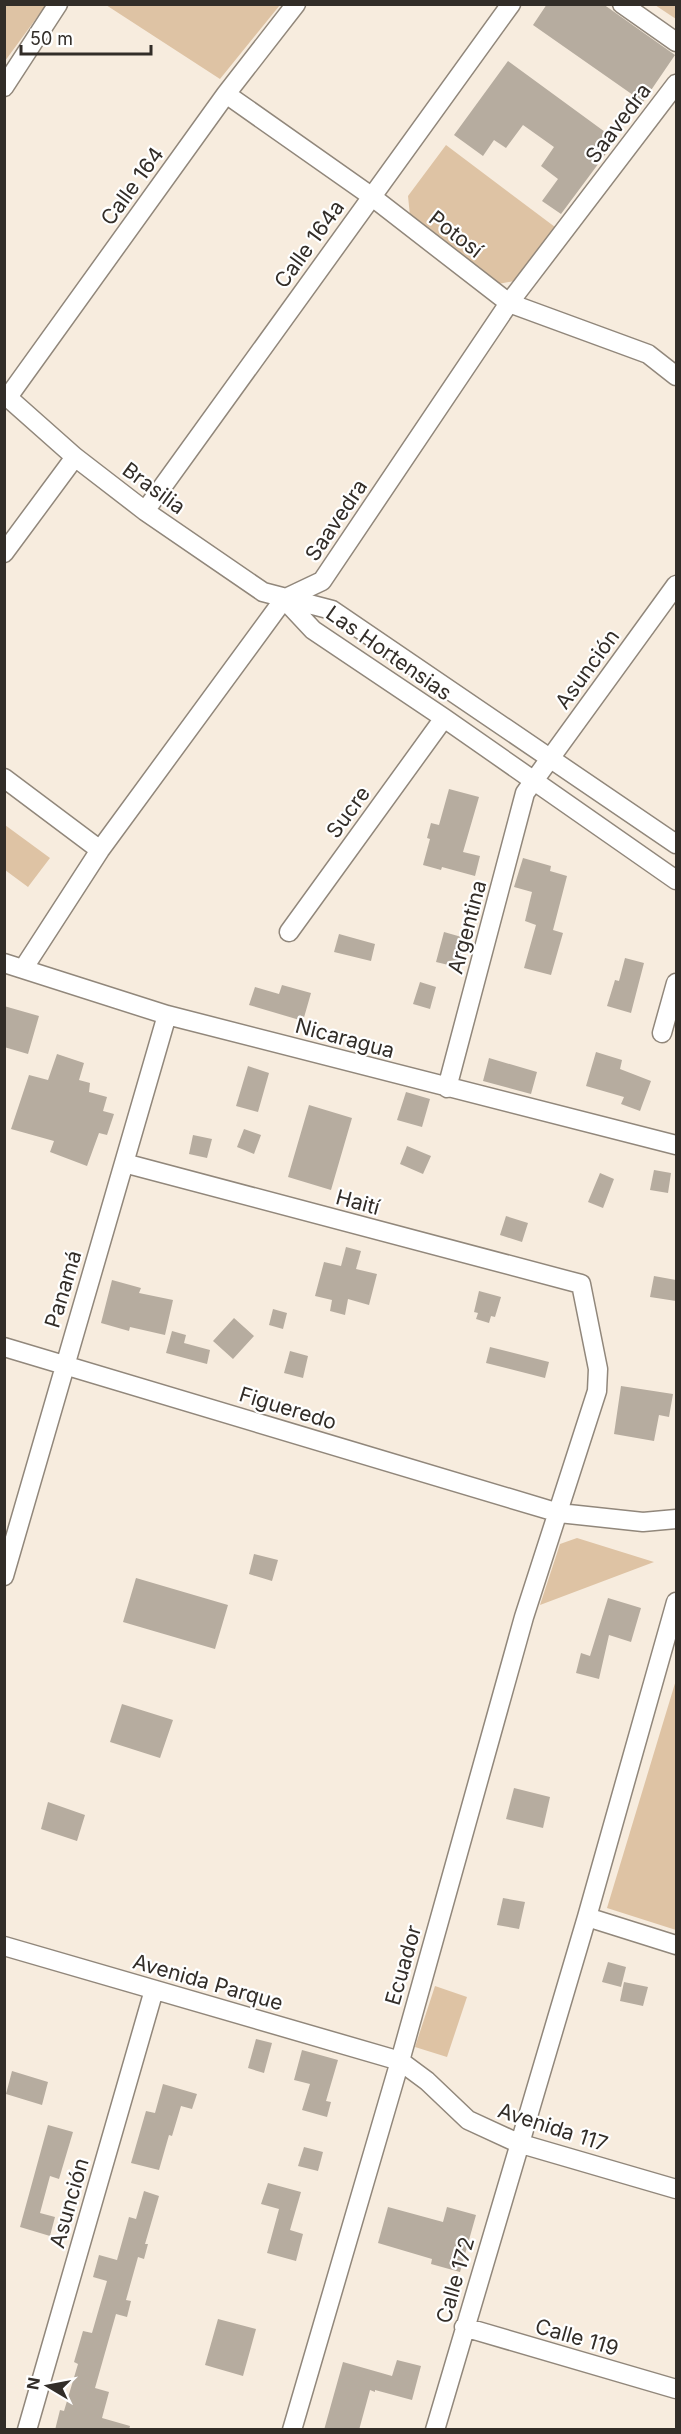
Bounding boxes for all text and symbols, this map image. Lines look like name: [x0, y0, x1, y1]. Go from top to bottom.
scale bar: [21, 18, 152, 56]
text: 50 m: [30, 28, 73, 49]
street label: Saavedra: [580, 78, 656, 168]
street label: Calle 164: [95, 142, 169, 230]
street label: Calle 164a: [269, 195, 349, 293]
street label: Potosí: [424, 205, 489, 263]
street label: Brasilia: [118, 457, 190, 519]
street label: Saavedra: [300, 474, 372, 566]
street label: Las Hortensias: [321, 600, 457, 706]
street label: Asunción: [550, 624, 624, 714]
street label: Sucre: [321, 781, 375, 843]
street label: Argentina: [443, 878, 491, 976]
street label: Nicaragua: [293, 1013, 397, 1063]
street label: Haití: [333, 1184, 384, 1220]
street label: Panamá: [39, 1247, 87, 1331]
street label: Figueredo: [236, 1381, 340, 1435]
street label: Ecuador: [380, 1922, 426, 2008]
street label: Avenida Parque: [130, 1949, 286, 2015]
street label: Avenida 117: [495, 2098, 611, 2156]
street label: Asunción: [44, 2155, 94, 2251]
street label: Calle 172: [431, 2234, 479, 2326]
street label: Calle 119: [532, 2313, 622, 2361]
north arrow: [18, 2356, 78, 2416]
text: N: [22, 2376, 44, 2391]

